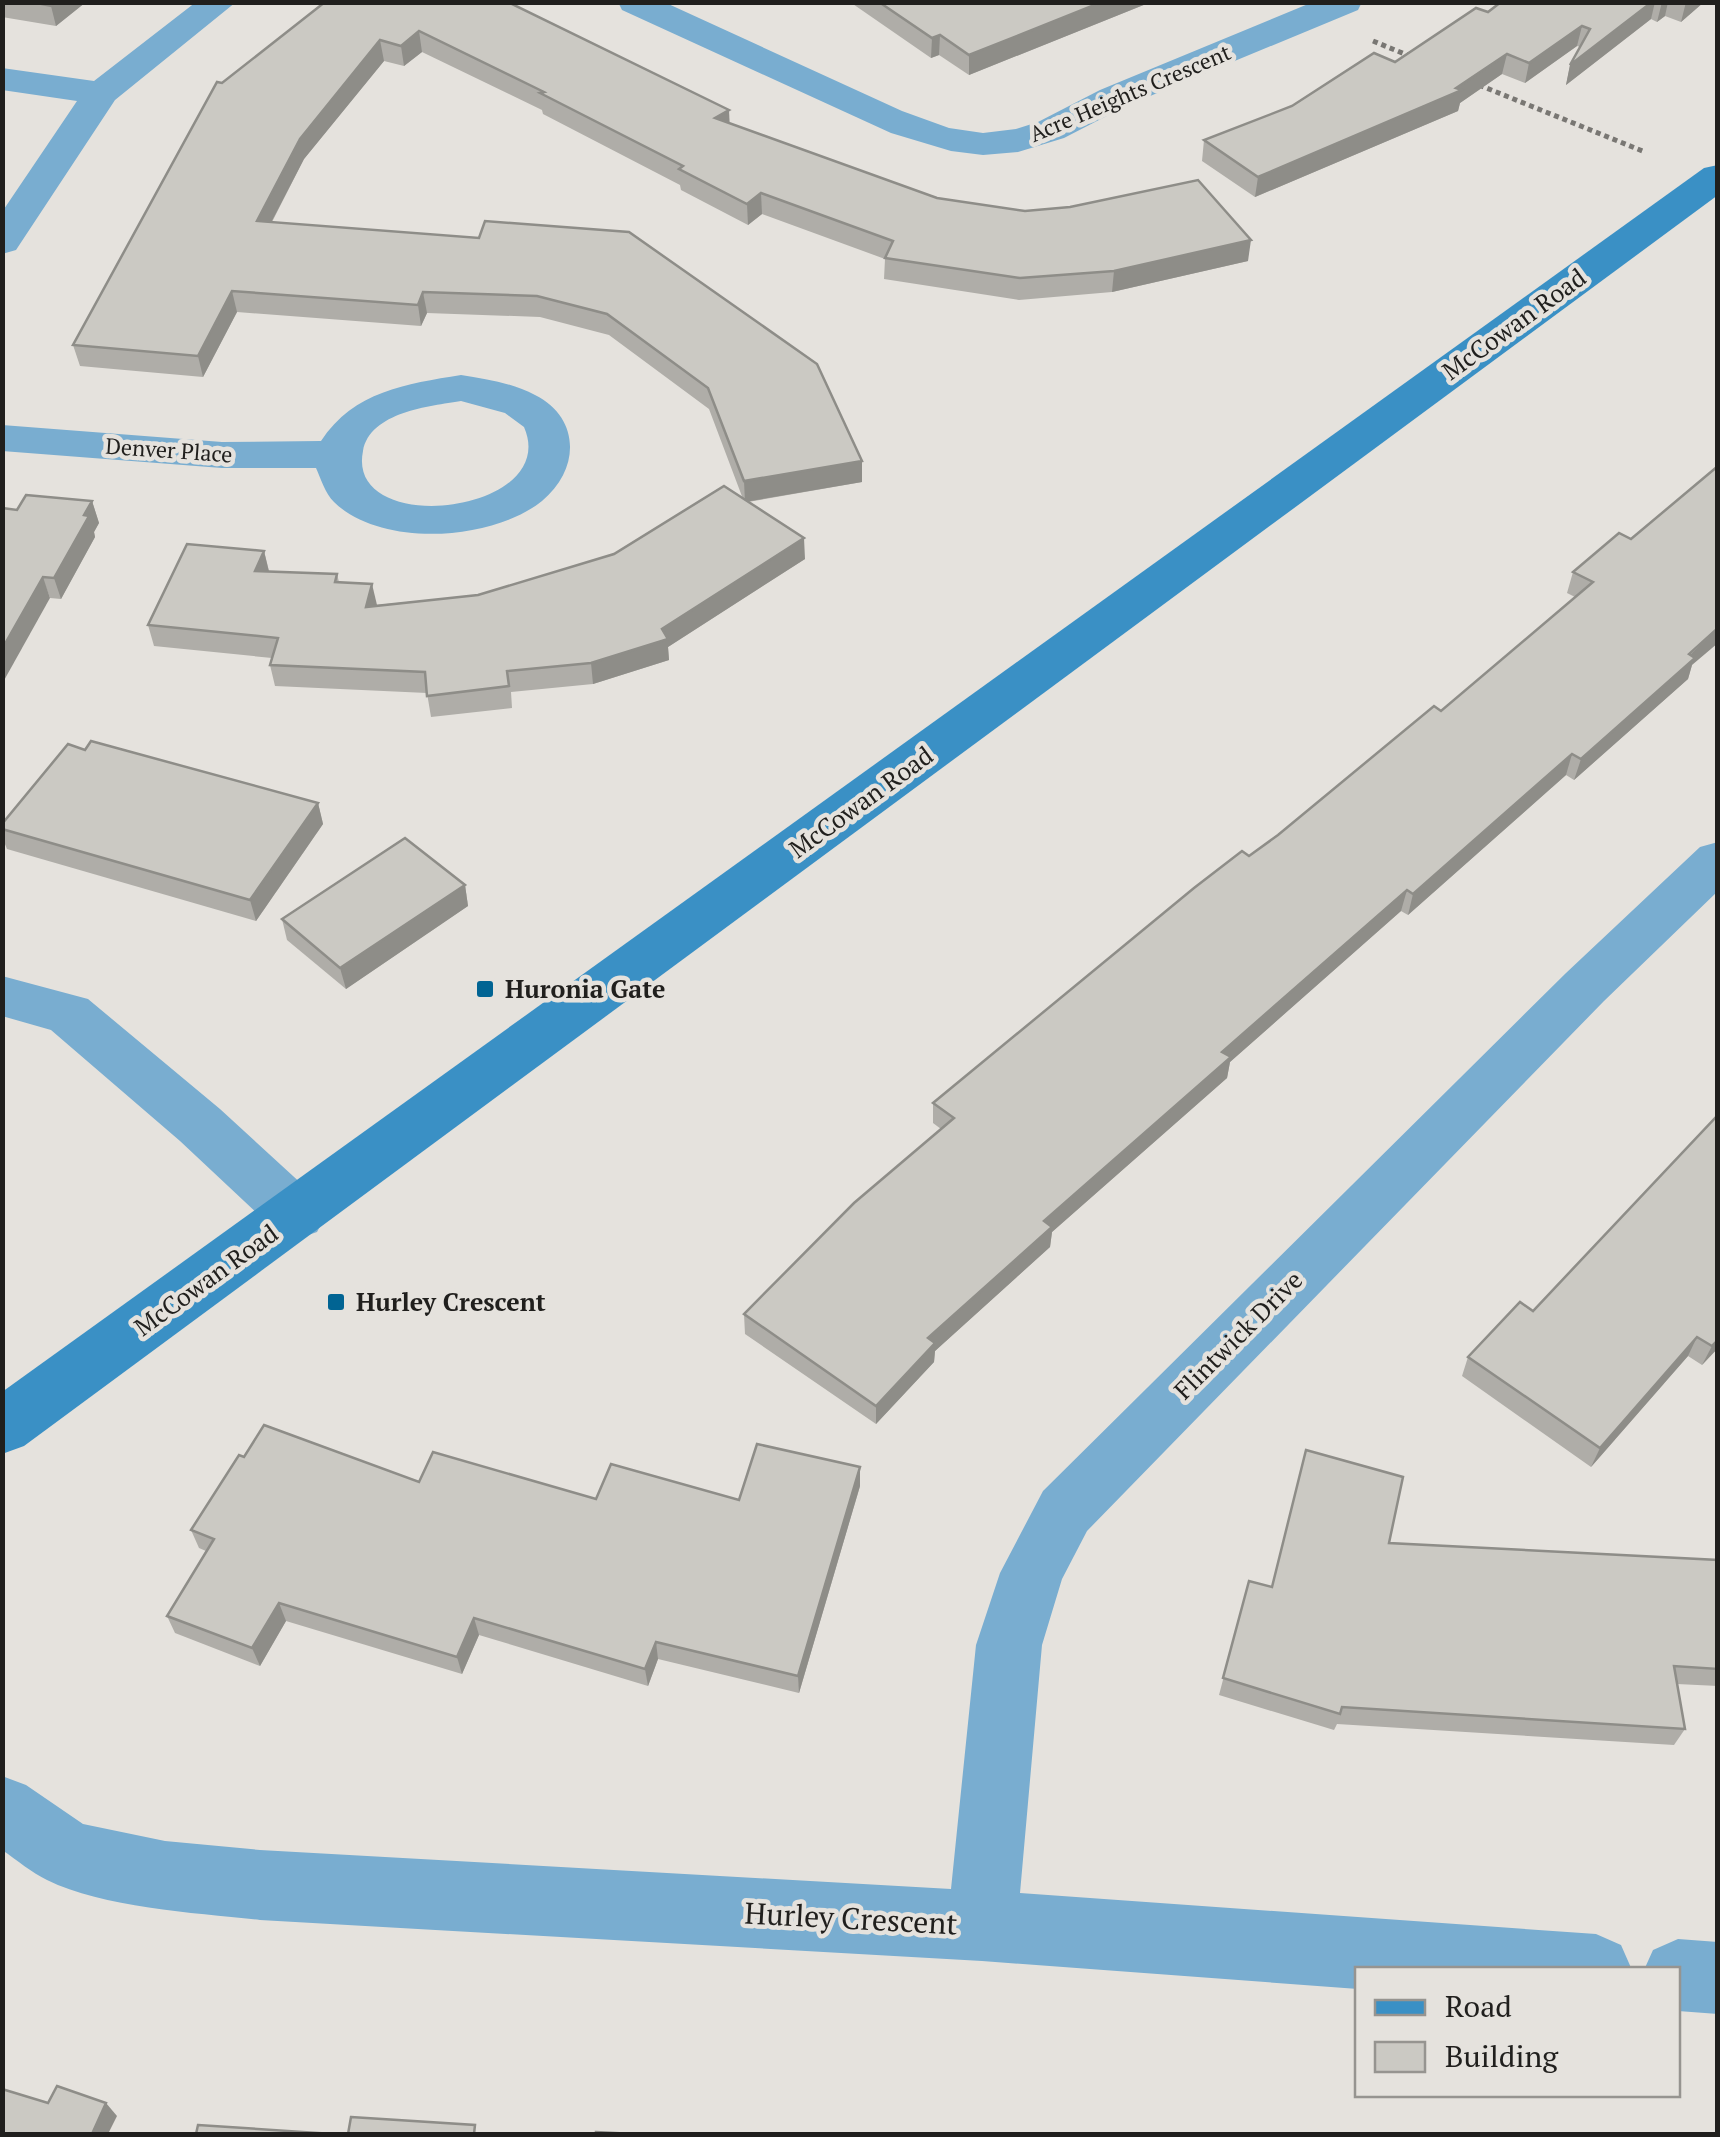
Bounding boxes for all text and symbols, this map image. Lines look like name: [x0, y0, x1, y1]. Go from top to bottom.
street label: Acre Heights Crescent: [1025, 37, 1235, 148]
street label: McCowan Road: [1435, 260, 1592, 387]
street label: Denver Place: [105, 431, 233, 468]
street label: McCowan Road: [782, 738, 939, 865]
place label: Huronia Gate: [505, 972, 666, 1005]
marker: Huronia Gate: [474, 978, 496, 1000]
street label: McCowan Road: [127, 1216, 284, 1343]
street label: Flintwick Drive: [1166, 1263, 1309, 1406]
place label: Hurley Crescent: [356, 1285, 546, 1318]
marker: Hurley Crescent: [325, 1291, 347, 1313]
street label: Hurley Crescent: [744, 1892, 958, 1944]
legend: [1355, 1967, 1680, 2097]
text: Road: [1445, 1986, 1512, 2026]
text: Building: [1445, 2036, 1559, 2076]

